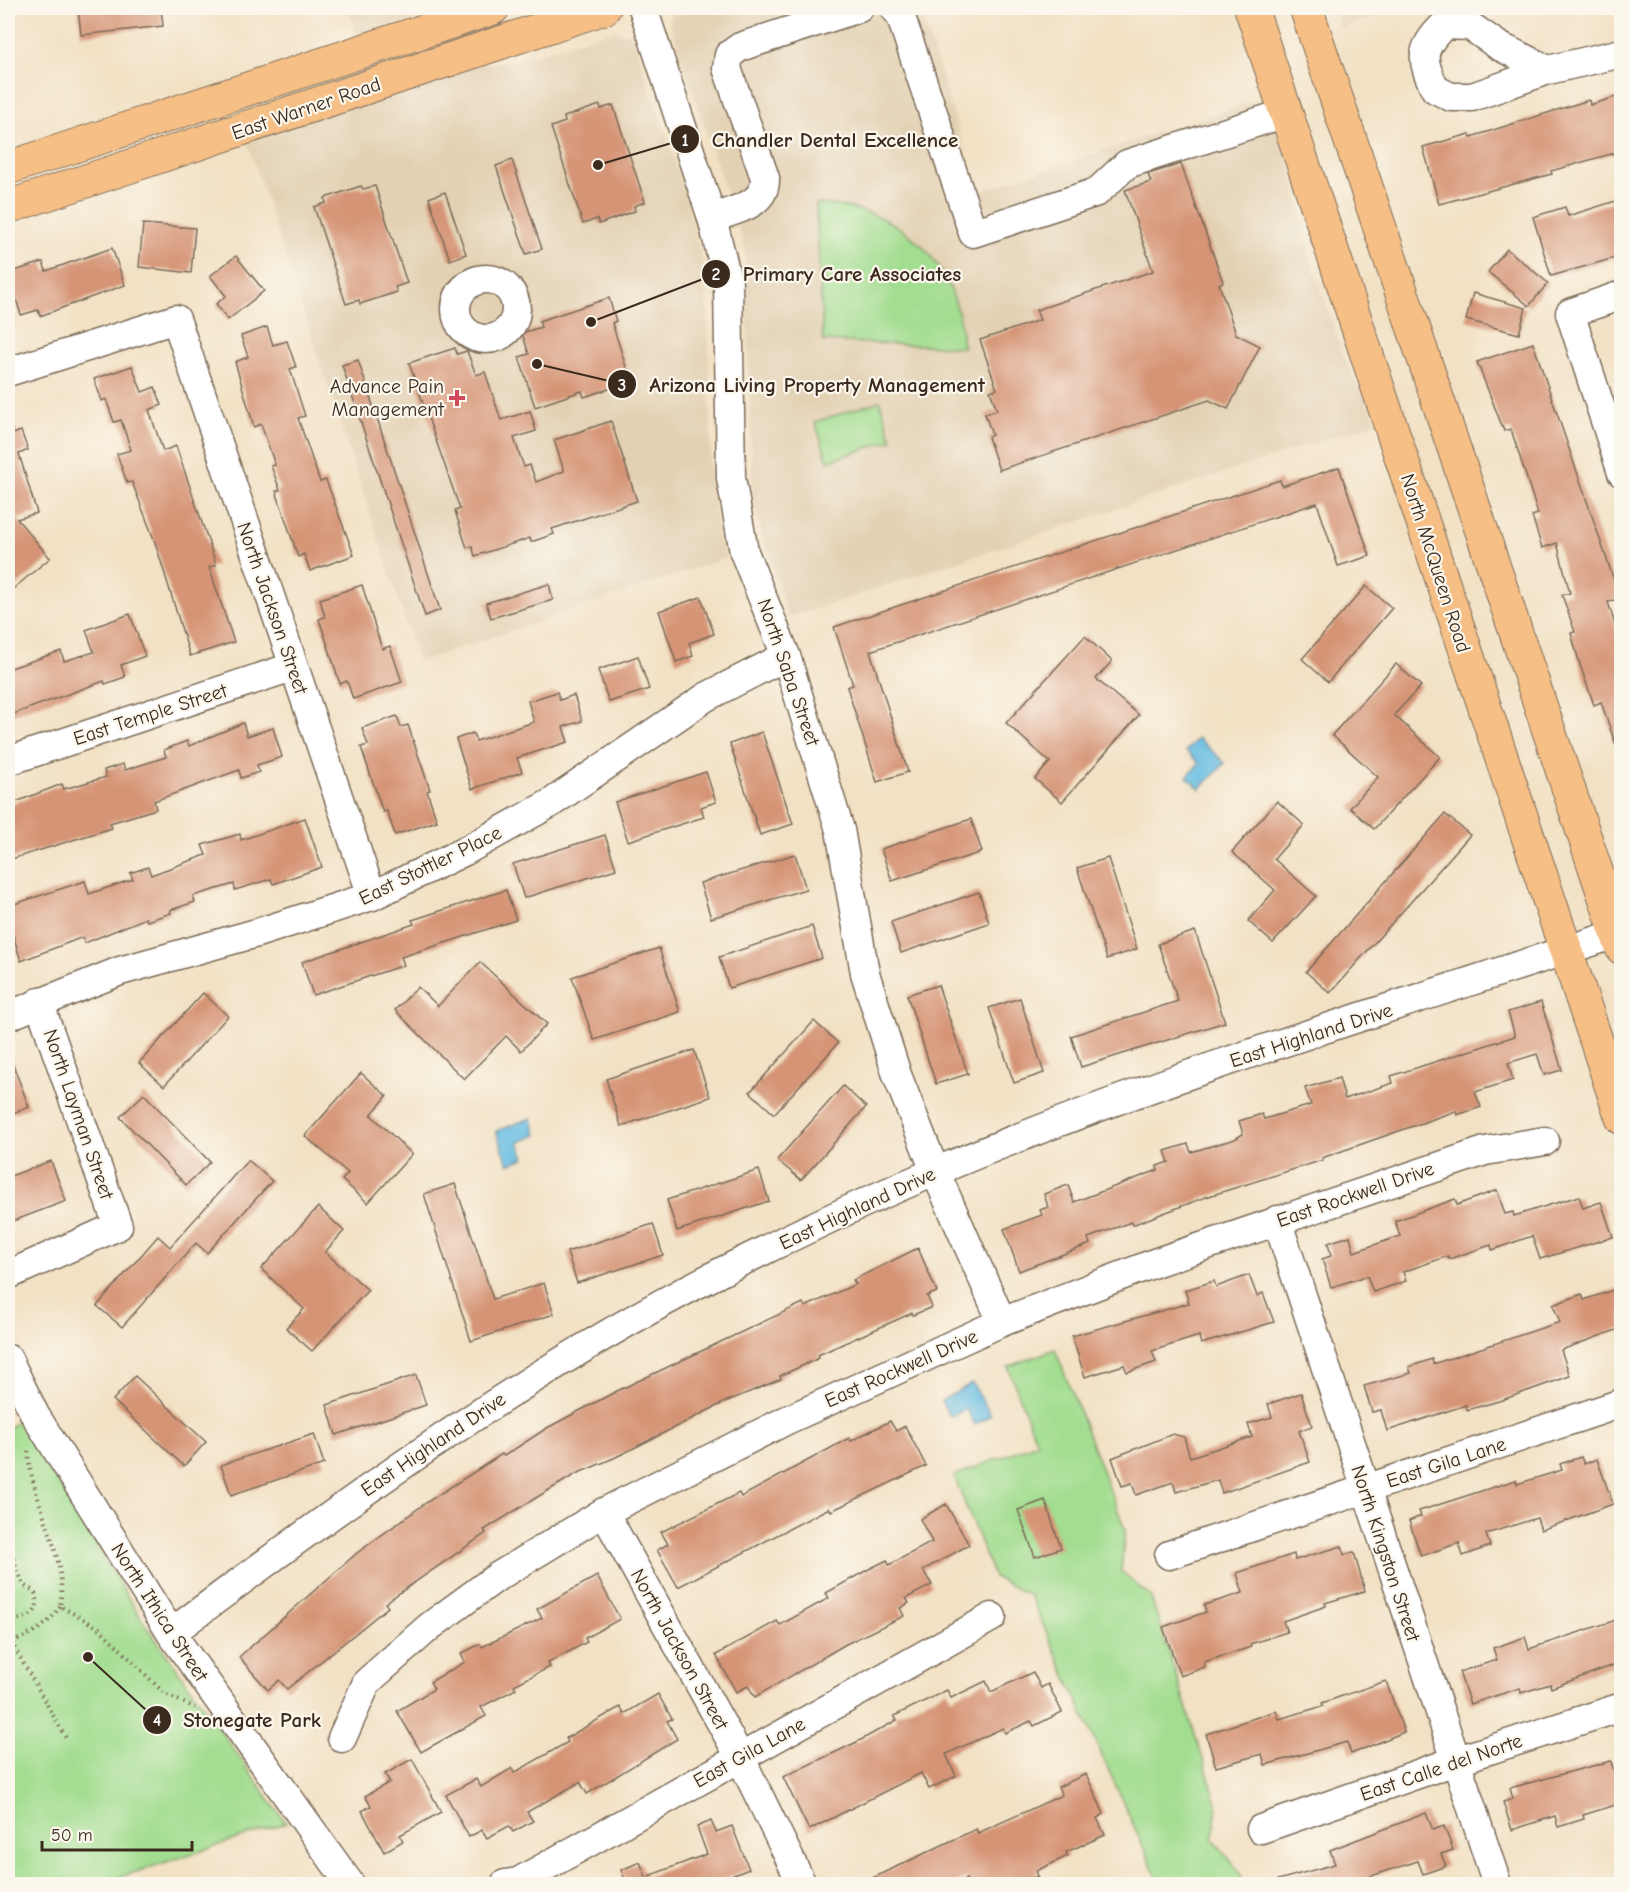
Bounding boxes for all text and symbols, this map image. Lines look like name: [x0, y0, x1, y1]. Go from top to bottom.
street label: East Warner Road: [229, 72, 384, 145]
callout: Chandler Dental Excellence: [670, 120, 971, 159]
text: Chandler Dental Excellence: [712, 128, 958, 152]
text: 1: [681, 130, 689, 151]
callout: Primary Care Associates: [701, 254, 973, 293]
text: Primary Care Associates: [743, 262, 961, 286]
text: 2: [712, 264, 721, 285]
callout: Arizona Living Property Management: [607, 365, 997, 404]
text: Arizona Living Property Management: [649, 373, 986, 397]
place label: Advance Pain Management: [330, 375, 445, 421]
text: 3: [618, 375, 626, 396]
marker: Advance Pain Management: [448, 389, 466, 407]
street label: North McQueen Road: [1396, 471, 1475, 655]
street label: North Jackson Street: [232, 519, 313, 698]
street label: North Saba Street: [753, 596, 825, 750]
street label: East Temple Street: [70, 678, 231, 750]
street label: East Stottler Place: [355, 821, 505, 910]
street label: East Highland Drive: [1227, 998, 1395, 1073]
street label: North Layman Street: [39, 1026, 119, 1203]
street label: East Rockwell Drive: [1274, 1157, 1437, 1232]
street label: East Highland Drive: [776, 1162, 939, 1255]
street label: East Rockwell Drive: [821, 1324, 981, 1412]
street label: East Highland Drive: [357, 1387, 510, 1501]
street label: East Gila Lane: [1383, 1432, 1509, 1493]
street label: North Kingston Street: [1346, 1462, 1425, 1645]
street label: North Ithica Street: [106, 1539, 214, 1687]
street label: North Jackson Street: [626, 1565, 734, 1735]
callout: Stonegate Park: [142, 1701, 333, 1740]
text: Stonegate Park: [183, 1708, 322, 1732]
text: 4: [153, 1710, 161, 1731]
street label: East Gila Lane: [689, 1712, 809, 1793]
street label: East Calle del Norte: [1357, 1729, 1525, 1806]
scale bar: [42, 1814, 192, 1852]
text: 50 m: [51, 1825, 93, 1846]

